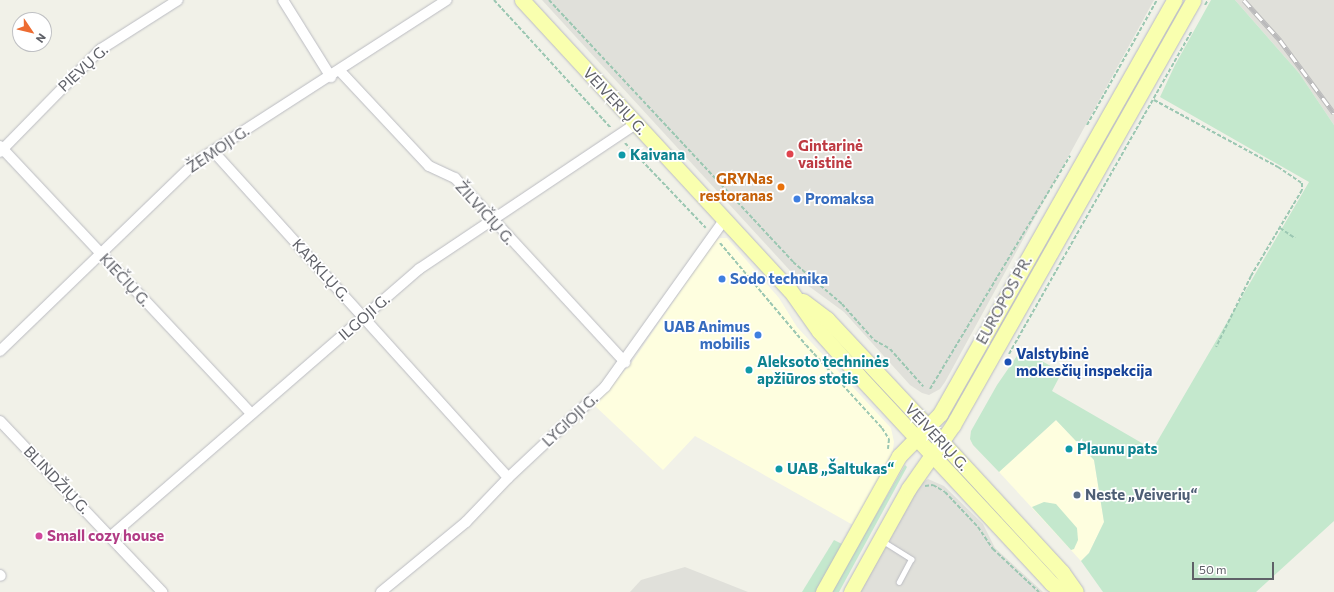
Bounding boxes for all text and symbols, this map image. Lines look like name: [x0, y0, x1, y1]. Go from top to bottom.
north arrow: [12, 12, 52, 52]
text: N: [34, 31, 49, 46]
street label: PIEVŲ G.: [54, 41, 112, 95]
street label: VEIVERIŲ G.: [579, 64, 651, 138]
street label: ŽEMOJI G.: [183, 122, 253, 176]
place label: Gintarinė vaistinė: [798, 136, 863, 171]
place label: Kaivana: [630, 146, 685, 164]
marker: Gintarinė vaistinė: [785, 149, 795, 159]
marker: Kaivana: [617, 150, 627, 160]
place label: GRYNas restoranas: [699, 169, 773, 204]
street label: ŽILVIČIŲ G.: [452, 178, 518, 248]
marker: GRYNas restoranas: [776, 182, 786, 192]
place label: Promaksa: [805, 190, 874, 208]
marker: Promaksa: [792, 194, 802, 204]
street label: KARKLŲ G.: [288, 235, 354, 305]
street label: KIEČIŲ G.: [96, 250, 154, 310]
street label: EUROPOS PR.: [972, 253, 1036, 347]
place label: Sodo technika: [730, 270, 828, 288]
marker: Sodo technika: [717, 274, 727, 284]
street label: ILGOJI G.: [335, 290, 393, 344]
place label: UAB Animus mobilis: [664, 317, 750, 352]
marker: UAB Animus mobilis: [753, 330, 763, 340]
place label: Valstybinė mokesčių inspekcija: [1016, 344, 1152, 379]
place label: Aleksoto techninės apžiūros stotis: [757, 352, 889, 387]
marker: Valstybinė mokesčių inspekcija: [1003, 357, 1013, 367]
marker: Aleksoto techninės apžiūros stotis: [744, 365, 754, 375]
street label: LYGIOJI G.: [538, 390, 602, 450]
street label: VEIVERIŲ G.: [901, 400, 973, 474]
place label: Plaunu pats: [1077, 440, 1157, 458]
street label: BLINDŽIŲ G.: [20, 442, 94, 518]
marker: Plaunu pats: [1064, 444, 1074, 454]
place label: UAB „Šaltukas“: [787, 460, 894, 478]
marker: UAB „Šaltukas“: [774, 464, 784, 474]
place label: Neste „Veiverių“: [1085, 486, 1197, 504]
marker: Neste „Veiverių“: [1072, 490, 1082, 500]
place label: Small cozy house: [47, 527, 164, 545]
marker: Small cozy house: [34, 531, 44, 541]
scale bar: [1194, 554, 1276, 580]
text: 50 m: [1199, 562, 1227, 576]

